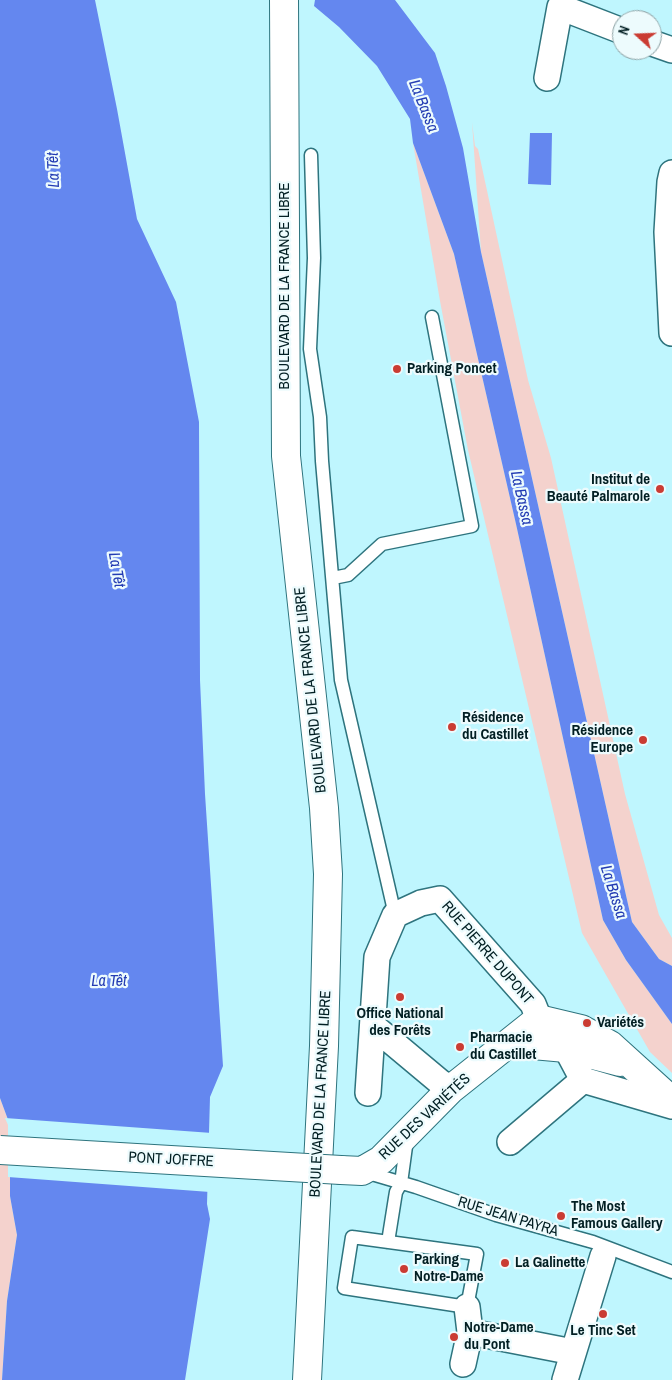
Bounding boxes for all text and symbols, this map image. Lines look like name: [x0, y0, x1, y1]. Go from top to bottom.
north arrow: [612, 10, 662, 60]
text: N: [614, 23, 634, 37]
water label: La Bassa: [404, 77, 442, 135]
water label: La Têt: [44, 152, 64, 188]
street label: BOULEVARD DE LA FRANCE LIBRE: [276, 183, 294, 389]
place label: Parking Poncet: [407, 360, 497, 378]
marker: Parking Poncet: [391, 363, 403, 375]
water label: La Bassa: [505, 469, 537, 527]
place label: Institut de Beauté Palmarole: [547, 471, 650, 506]
marker: Institut de Beauté Palmarole: [654, 483, 666, 495]
water label: La Têt: [103, 551, 129, 589]
street label: BOULEVARD DE LA FRANCE LIBRE: [291, 586, 331, 794]
place label: Résidence du Castillet: [462, 709, 528, 744]
marker: Résidence du Castillet: [446, 721, 458, 733]
place label: Résidence Europe: [571, 722, 633, 757]
marker: Résidence Europe: [637, 734, 649, 746]
water label: La Bassa: [595, 863, 631, 921]
street label: RUE PIERRE DUPONT: [437, 898, 537, 1008]
water label: La Têt: [91, 972, 127, 992]
street label: BOULEVARD DE LA FRANCE LIBRE: [307, 990, 335, 1198]
marker: Office National des Forêts: [394, 991, 406, 1003]
place label: Office National des Forêts: [357, 1005, 443, 1040]
place label: Variétés: [597, 1014, 644, 1032]
marker: Variétés: [581, 1017, 593, 1029]
place label: Pharmacie du Castillet: [470, 1029, 536, 1064]
marker: Pharmacie du Castillet: [454, 1041, 466, 1053]
street label: RUE DES VARIÉTÉS: [376, 1070, 474, 1164]
street label: PONT JOFFRE: [128, 1149, 214, 1171]
street label: RUE JEAN PAYRA: [456, 1193, 560, 1241]
place label: The Most Famous Gallery: [571, 1198, 663, 1233]
marker: The Most Famous Gallery: [555, 1210, 567, 1222]
place label: Parking Notre-Dame: [414, 1251, 484, 1286]
place label: La Galinette: [515, 1254, 585, 1272]
marker: La Galinette: [499, 1257, 511, 1269]
marker: Parking Notre-Dame: [398, 1263, 410, 1275]
marker: Le Tinc Set: [597, 1308, 609, 1320]
place label: Notre-Dame du Pont: [464, 1319, 534, 1354]
place label: Le Tinc Set: [570, 1322, 636, 1340]
marker: Notre-Dame du Pont: [448, 1331, 460, 1343]

